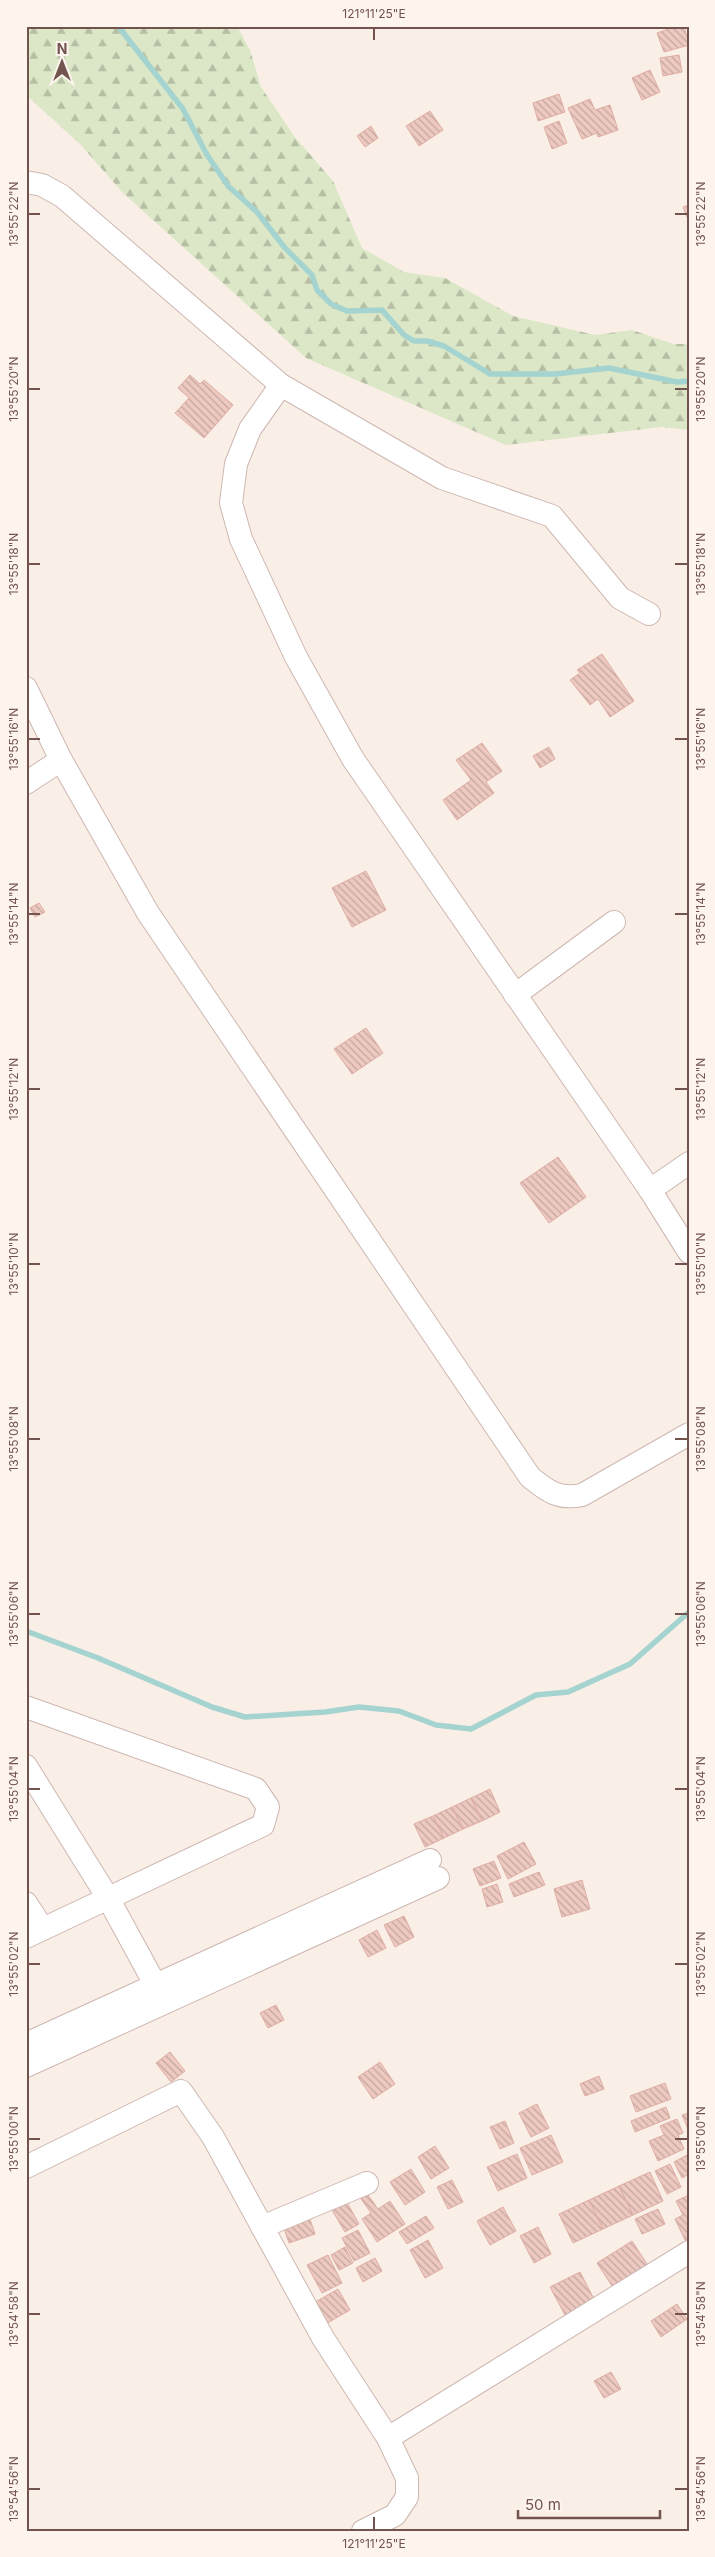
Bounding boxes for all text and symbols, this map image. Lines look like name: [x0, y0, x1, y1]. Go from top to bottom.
text: 121°11'25"E: [342, 6, 406, 21]
north arrow: [38, 38, 88, 88]
text: N: [57, 40, 67, 57]
text: 13°55'22"N: [6, 181, 21, 247]
text: 13°55'22"N: [693, 181, 708, 247]
text: 13°55'20"N: [6, 356, 21, 422]
text: 13°55'20"N: [693, 356, 708, 422]
text: 13°55'18"N: [6, 533, 21, 595]
text: 13°55'18"N: [693, 533, 708, 595]
text: 13°55'16"N: [6, 708, 21, 770]
text: 13°55'16"N: [693, 708, 708, 770]
text: 13°55'14"N: [6, 882, 21, 946]
text: 13°55'14"N: [693, 882, 708, 946]
text: 13°55'12"N: [6, 1058, 21, 1120]
text: 13°55'12"N: [693, 1058, 708, 1120]
text: 13°55'10"N: [6, 1233, 21, 1295]
text: 13°55'10"N: [693, 1233, 708, 1295]
text: 13°55'08"N: [6, 1406, 21, 1472]
text: 13°55'08"N: [693, 1406, 708, 1472]
text: 13°55'06"N: [6, 1581, 21, 1647]
text: 13°55'06"N: [693, 1581, 708, 1647]
text: 13°55'04"N: [6, 1756, 21, 1822]
text: 13°55'04"N: [693, 1756, 708, 1822]
text: 13°55'02"N: [6, 1931, 21, 1997]
text: 13°55'02"N: [693, 1931, 708, 1997]
text: 13°55'00"N: [6, 2106, 21, 2172]
text: 13°55'00"N: [693, 2106, 708, 2172]
text: 13°54'58"N: [6, 2281, 21, 2347]
text: 13°54'58"N: [693, 2281, 708, 2347]
text: 13°54'56"N: [6, 2456, 21, 2522]
text: 13°54'56"N: [693, 2456, 708, 2522]
scale bar: [518, 2487, 660, 2519]
text: 50 m: [525, 2495, 561, 2514]
text: 121°11'25"E: [342, 2536, 406, 2551]

